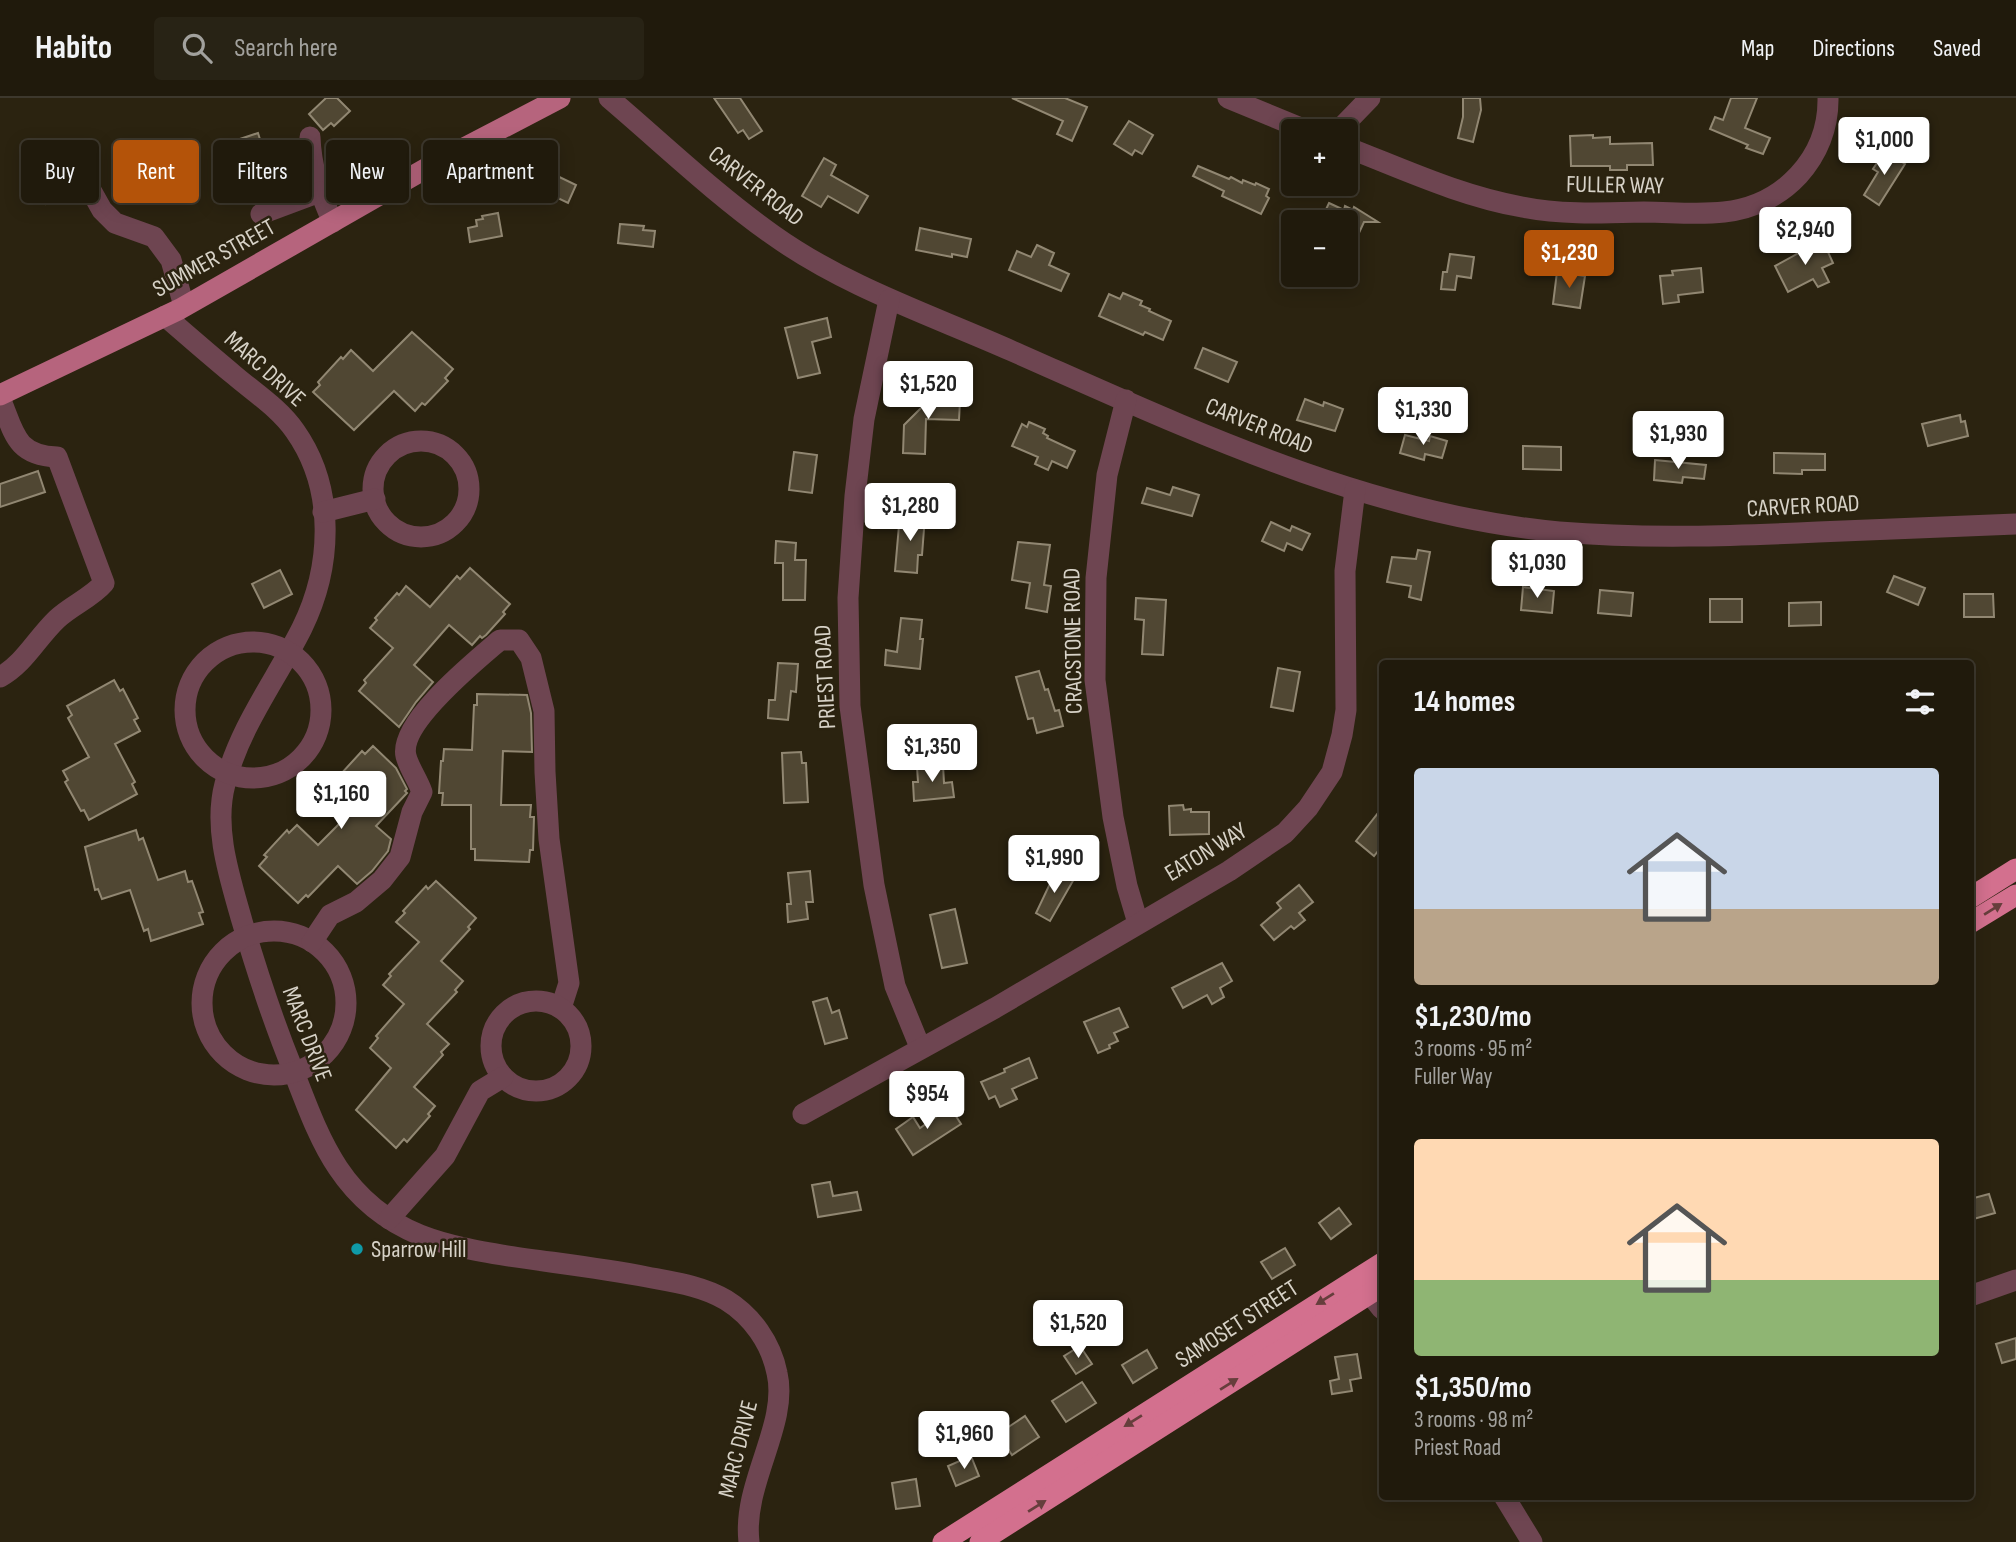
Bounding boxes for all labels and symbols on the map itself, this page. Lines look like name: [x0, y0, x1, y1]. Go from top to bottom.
pin: $1,000: [1827, 118, 1941, 177]
street label: CARVER ROAD: [702, 140, 810, 232]
street label: FULLER WAY: [1566, 170, 1664, 200]
pin: $2,940: [1748, 208, 1862, 267]
street label: SUMMER STREET: [148, 212, 281, 304]
pin: $1,230: [1512, 230, 1626, 290]
street label: MARC DRIVE: [218, 325, 312, 413]
pin: $1,520: [871, 362, 985, 421]
pin: $1,330: [1366, 388, 1480, 447]
street label: CARVER ROAD: [1201, 391, 1317, 461]
pin: $1,930: [1621, 412, 1735, 471]
pin: $1,280: [853, 484, 967, 543]
street label: CARVER ROAD: [1746, 489, 1860, 523]
pin: $1,030: [1480, 540, 1594, 600]
street label: CRACSTONE ROAD: [1057, 568, 1089, 714]
street label: PRIEST ROAD: [808, 624, 842, 730]
pin: $1,350: [875, 724, 989, 784]
pin: $1,160: [284, 772, 398, 831]
street label: EATON WAY: [1160, 816, 1252, 888]
pin: $1,990: [997, 836, 1111, 895]
one-way arrow: [1984, 902, 2003, 915]
street label: MARC DRIVE: [276, 982, 338, 1086]
pin: $954: [886, 1072, 968, 1131]
place label: Sparrow Hill: [371, 1235, 467, 1264]
marker: Sparrow Hill: [349, 1241, 365, 1257]
street label: SAMOSET STREET: [1170, 1273, 1304, 1374]
one-way arrow: [1315, 1293, 1334, 1306]
pin: $1,520: [1021, 1300, 1135, 1360]
one-way arrow: [1220, 1377, 1239, 1390]
street label: MARC DRIVE: [712, 1397, 764, 1501]
pin: $1,960: [907, 1412, 1021, 1471]
one-way arrow: [1123, 1415, 1142, 1428]
one-way arrow: [1028, 1499, 1047, 1512]

